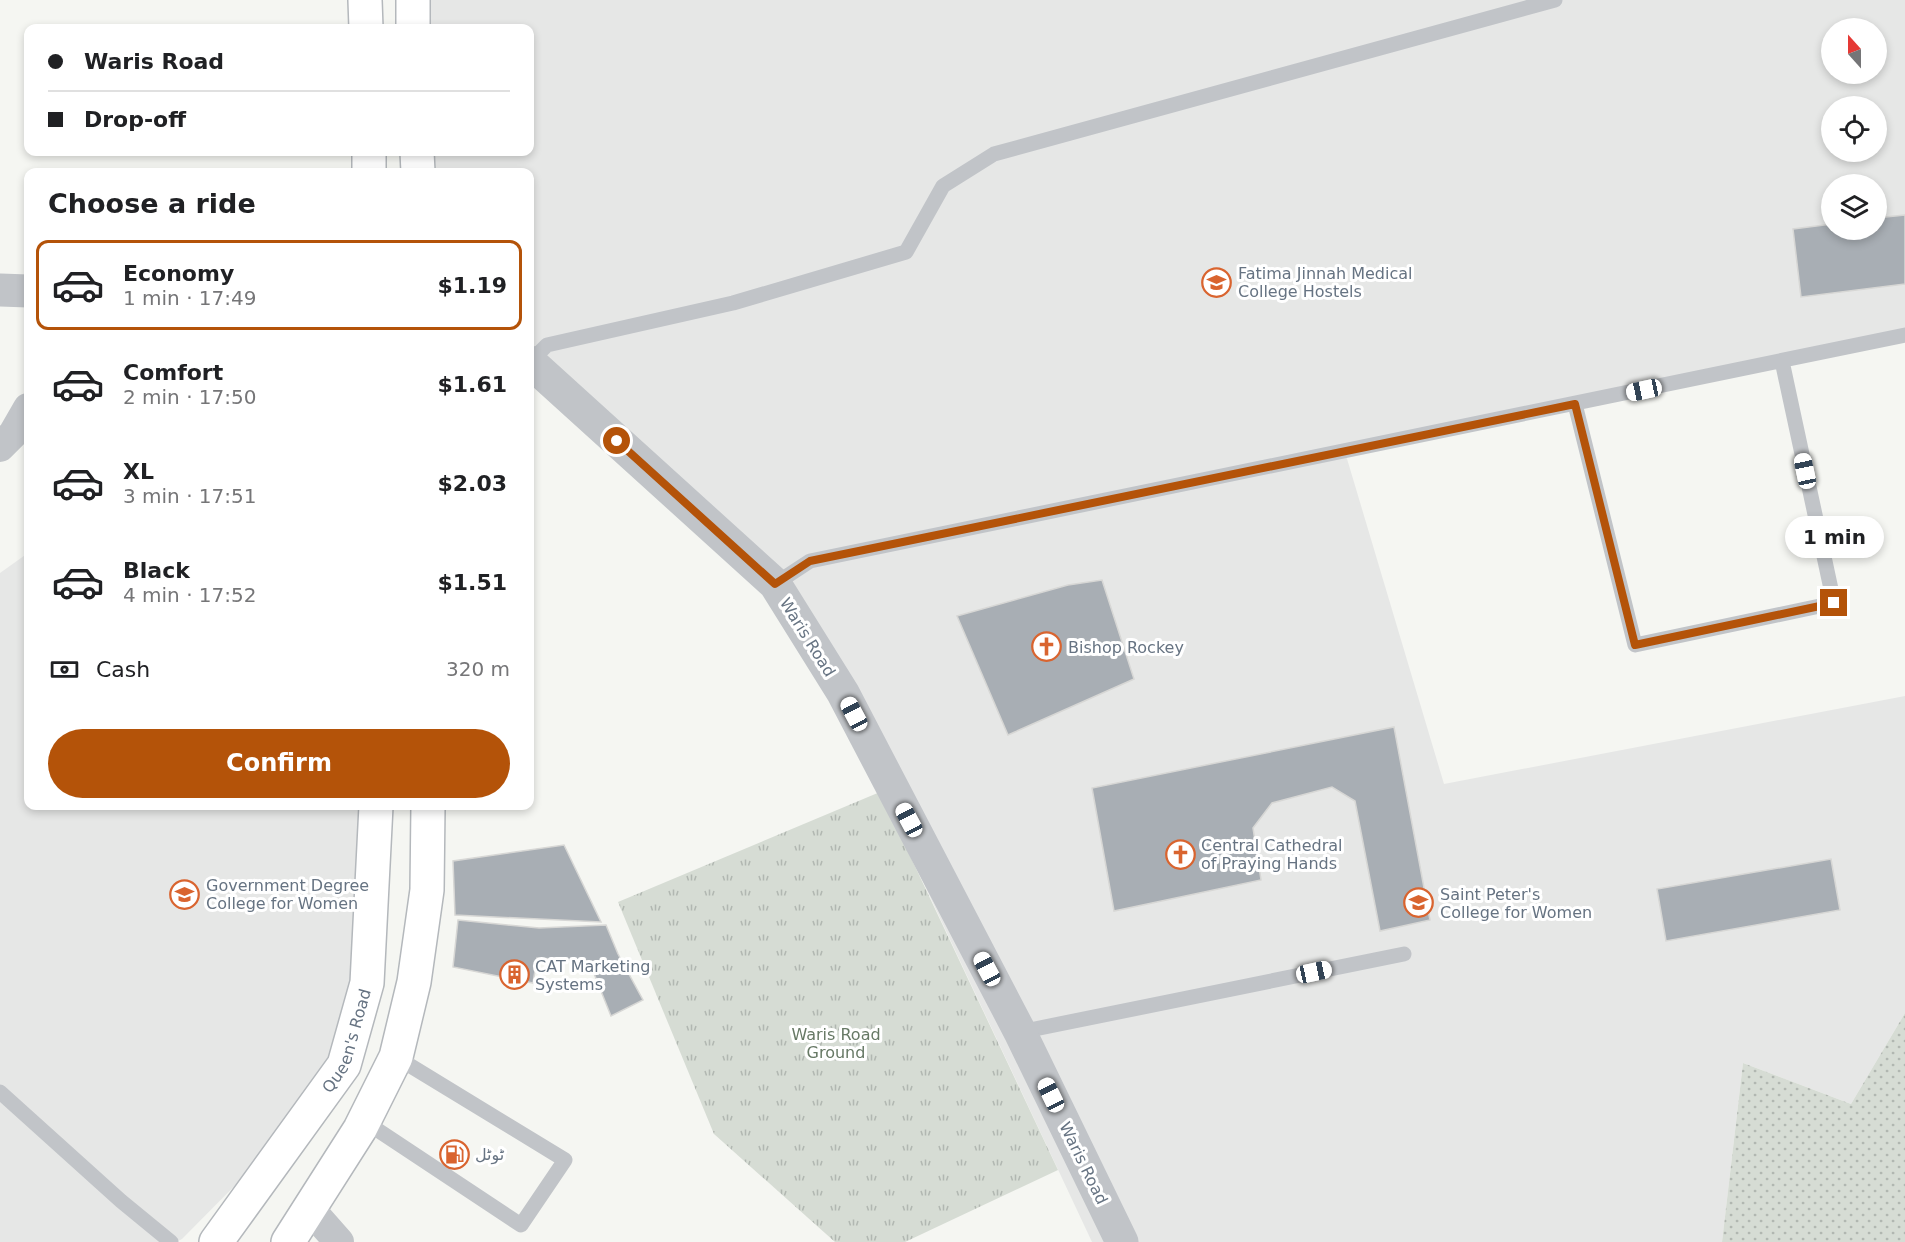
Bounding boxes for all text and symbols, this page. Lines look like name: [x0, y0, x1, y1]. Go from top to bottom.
north arrow: [1821, 18, 1887, 84]
map controls: [1821, 18, 1887, 240]
text: Waris Road: [84, 49, 224, 74]
button: locate: [1821, 96, 1887, 162]
text: Drop-off: [84, 107, 186, 132]
button: layers: [1821, 174, 1887, 240]
text: Choose a ride: [48, 188, 256, 219]
icon: car: [51, 258, 105, 312]
text: Economy: [123, 261, 234, 286]
place label: Fatima Jinnah Medical College Hostels: [1238, 264, 1413, 301]
school or university icon: Fatima Jinnah Medical College Hostels: [1201, 266, 1233, 298]
text: $1.19: [437, 273, 507, 298]
text: 1 min · 17:49: [123, 286, 257, 310]
icon: car: [51, 357, 105, 411]
text: Comfort: [123, 360, 223, 385]
text: $1.61: [437, 372, 507, 397]
car: [1625, 377, 1663, 403]
text: 2 min · 17:50: [123, 385, 257, 409]
route start: [603, 427, 630, 454]
car: [1792, 452, 1818, 490]
icon: car: [51, 456, 105, 510]
text: XL: [123, 459, 154, 484]
text: $2.03: [437, 471, 507, 496]
text: 3 min · 17:51: [123, 484, 257, 508]
callout: 1 min: [1784, 516, 1884, 558]
text: 1 min: [1803, 525, 1866, 549]
icon: car: [51, 555, 105, 609]
text: Black: [123, 558, 190, 583]
text: $1.51: [437, 570, 507, 595]
text: 4 min · 17:52: [123, 583, 257, 607]
route end: [1820, 589, 1847, 616]
street label: Waris Road: [776, 594, 839, 680]
church icon: Bishop Rockey: [1031, 631, 1063, 663]
place label: Bishop Rockey: [1068, 638, 1184, 657]
icon: cash: [48, 653, 81, 686]
text: Cash: [96, 657, 150, 682]
text: 320 m: [446, 657, 510, 681]
car: [838, 694, 870, 734]
button: Confirm: [48, 729, 510, 798]
car: [893, 800, 925, 840]
place label: Central Cathedral of Praying Hands: [1201, 836, 1343, 873]
church icon: Central Cathedral of Praying Hands: [1164, 838, 1196, 870]
place label: Government Degree College for Women: [206, 876, 369, 913]
school or university icon: Government Degree College for Women: [169, 878, 201, 910]
place label: Saint Peter's College for Women: [1440, 885, 1592, 922]
school or university icon: Saint Peter's College for Women: [1403, 887, 1435, 919]
car: [971, 949, 1003, 989]
place label: CAT Marketing Systems: [535, 957, 650, 994]
building icon: CAT Marketing Systems: [498, 959, 530, 991]
car: [1295, 959, 1333, 985]
street label: Queen's Road: [318, 987, 375, 1097]
park label: Waris Road Ground: [791, 1025, 881, 1062]
car: [1035, 1075, 1067, 1115]
street label: Waris Road: [1055, 1119, 1112, 1207]
fuel station icon: ٹوٹل: [438, 1138, 470, 1170]
place label: ٹوٹل: [475, 1145, 505, 1165]

